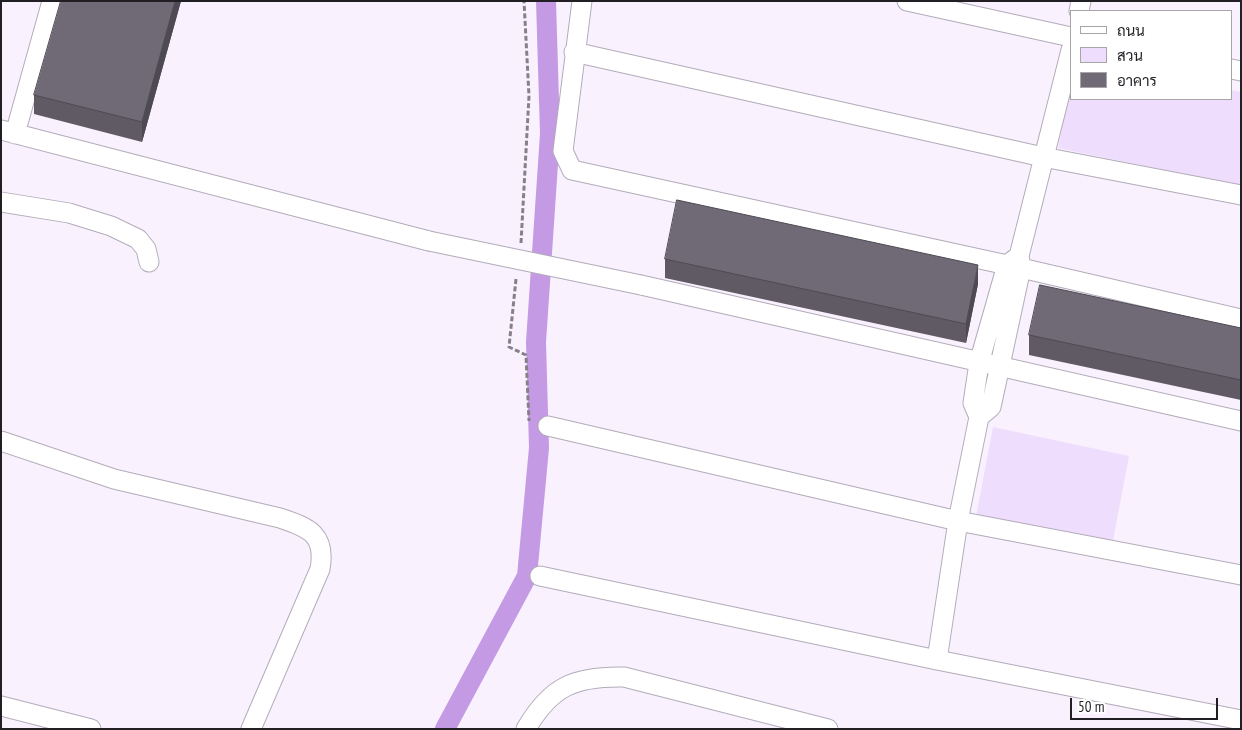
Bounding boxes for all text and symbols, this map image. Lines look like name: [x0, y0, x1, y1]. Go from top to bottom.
legend: [1070, 10, 1232, 100]
text: ถนน: [1117, 21, 1145, 40]
text: สวน: [1117, 46, 1143, 65]
text: อาคาร: [1117, 71, 1157, 90]
scale bar: [1072, 688, 1220, 720]
text: 50 m: [1078, 697, 1104, 716]

